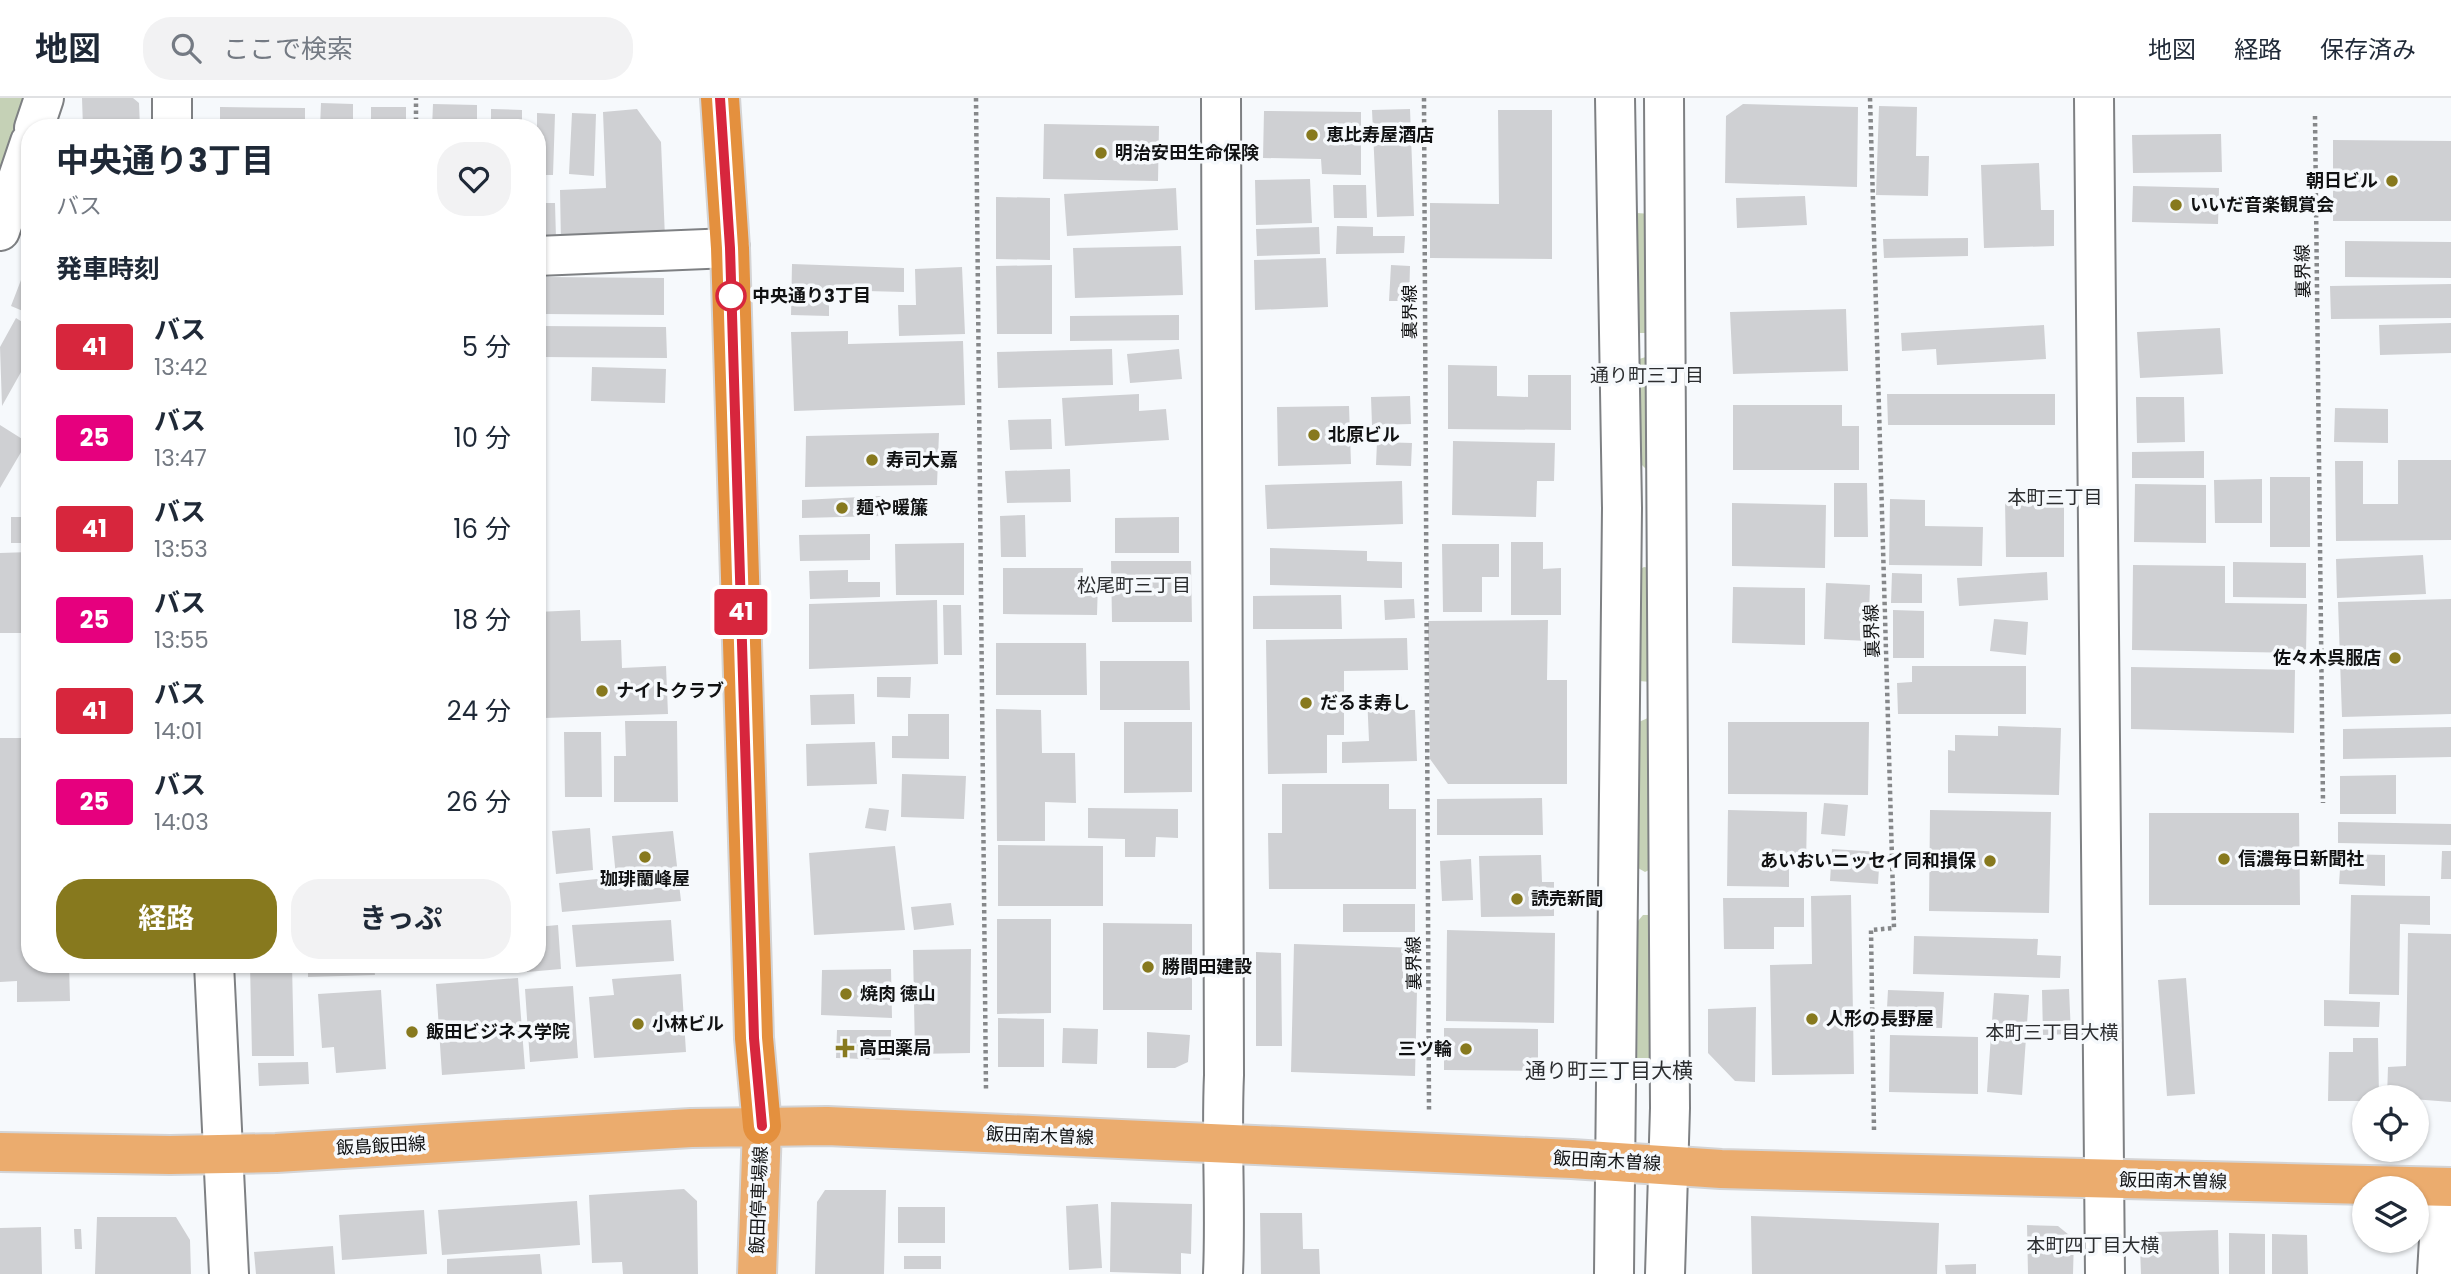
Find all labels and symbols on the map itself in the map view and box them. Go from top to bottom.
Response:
place label: 恵比寿屋酒店 [1326,122,1434,147]
marker: 恵比寿屋酒店 [1304,127,1320,143]
place label: 明治安田生命保険 [1115,140,1259,165]
marker: 明治安田生命保険 [1093,145,1109,161]
place label: 朝日ビル [2306,168,2378,193]
marker: 朝日ビル [2384,173,2400,189]
place label: いいだ音楽観賞会 [2190,192,2334,217]
marker: いいだ音楽観賞会 [2168,197,2184,213]
street label: 裏界線 [2290,244,2315,298]
marker: 中央通り3丁目 [716,281,746,311]
place label: 中央通り3丁目 [752,283,871,308]
street label: 裏界線 [1397,285,1422,339]
district label: 通り町三丁目 [1590,362,1704,389]
place label: 北原ビル [1328,422,1400,447]
marker: 北原ビル [1306,427,1322,443]
place label: 寿司大嘉 [886,447,958,472]
marker: 寿司大嘉 [864,452,880,468]
district label: 本町三丁目 [2007,484,2103,511]
place label: 麺や暖簾 [856,495,928,520]
marker: 麺や暖簾 [834,500,850,516]
district label: 松尾町三丁目 [1077,572,1191,599]
line badge: 41 [710,589,772,635]
street label: 裏界線 [1858,604,1885,658]
place label: 佐々木呉服店 [2273,645,2381,670]
marker: 佐々木呉服店 [2387,650,2403,666]
place label: ナイトクラブ [616,678,724,703]
marker: ナイトクラブ [594,683,610,699]
place label: だるま寿し [1320,690,1410,715]
marker: だるま寿し [1298,695,1314,711]
place label: 信濃毎日新聞社 [2238,846,2364,871]
place label: あいおいニッセイ同和損保 [1760,848,1977,873]
marker: 珈琲蘭峰屋 [637,849,653,865]
marker: 信濃毎日新聞社 [2216,851,2232,867]
marker: あいおいニッセイ同和損保 [1982,853,1998,869]
place label: 珈琲蘭峰屋 [600,866,690,891]
place label: 読売新聞 [1531,886,1603,911]
marker: 読売新聞 [1509,891,1525,907]
street label: 裏界線 [1401,936,1426,990]
place label: 勝間田建設 [1162,954,1252,979]
marker: 勝間田建設 [1140,959,1156,975]
place label: 焼肉 徳山 [860,981,936,1006]
marker: 焼肉 徳山 [838,986,854,1002]
place label: 人形の長野屋 [1826,1006,1934,1031]
place label: 小林ビル [652,1011,724,1036]
marker: 人形の長野屋 [1804,1011,1820,1027]
marker: 小林ビル [630,1016,646,1032]
place label: 飯田ビジネス学院 [426,1019,570,1044]
district label: 本町三丁目大横 [1985,1019,2119,1046]
marker: 飯田ビジネス学院 [404,1024,420,1040]
place label: 高田薬局 [859,1035,931,1060]
place label: 三ツ輪 [1398,1036,1452,1061]
marker: 高田薬局 [837,1040,853,1056]
marker: 三ツ輪 [1458,1041,1474,1057]
district label: 通り町三丁目大横 [1525,1056,1693,1085]
street label: 飯田南木曽線 [986,1121,1094,1150]
street label: 飯島飯田線 [335,1131,427,1160]
street label: 飯田南木曽線 [1552,1145,1662,1176]
street label: 飯田停車場線 [744,1146,773,1254]
street label: 飯田南木曽線 [2119,1167,2227,1194]
district label: 本町四丁目大横 [2026,1232,2160,1259]

